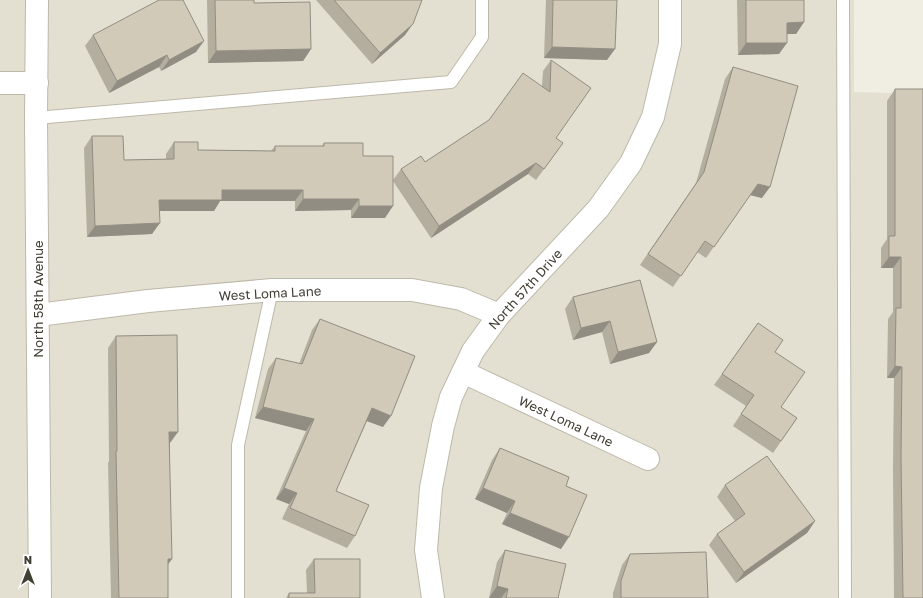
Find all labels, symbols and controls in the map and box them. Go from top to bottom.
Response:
street label: North 58th Avenue [30,240,46,358]
street label: North 57th Drive [485,246,565,332]
street label: West Loma Lane [218,282,322,304]
street label: West Loma Lane [516,392,616,450]
north arrow [8,550,48,590]
text: N [24,553,32,566]

